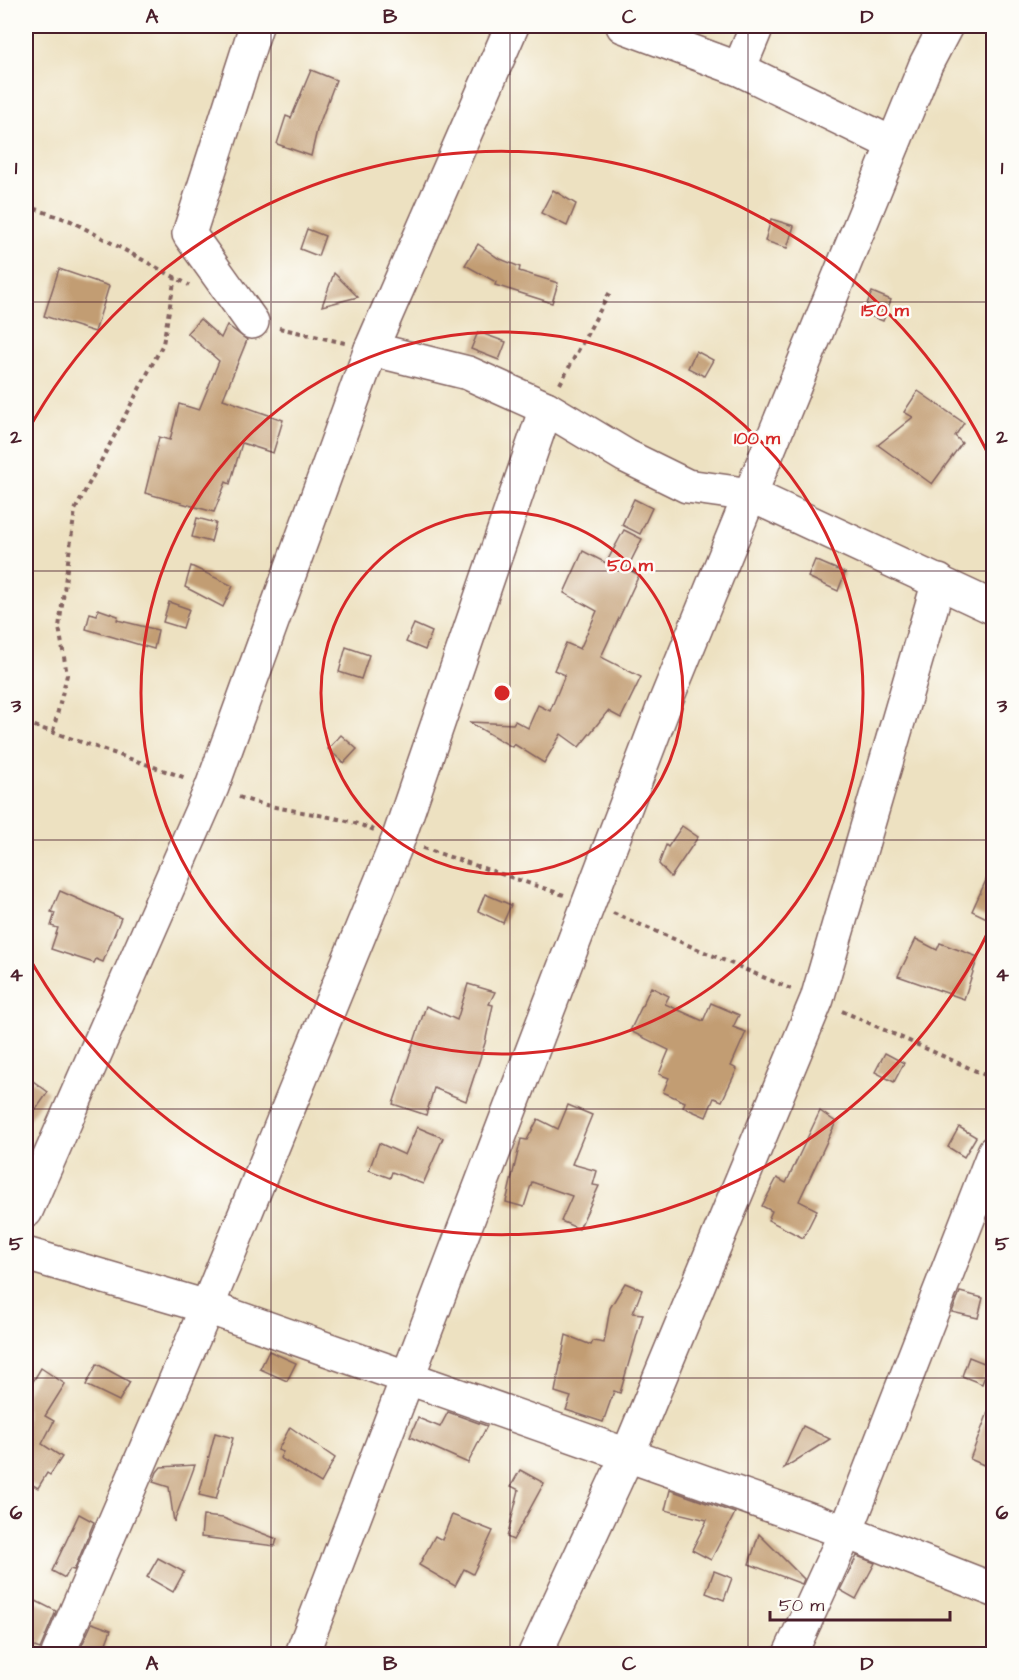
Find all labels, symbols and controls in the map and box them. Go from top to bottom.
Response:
text: A [146,3,159,31]
text: B [383,3,398,31]
text: C [622,3,637,31]
text: D [861,3,874,31]
text: 1 [15,154,18,182]
text: 1 [1001,154,1004,182]
text: 150 m [861,298,910,323]
text: 2 [9,423,22,451]
text: 2 [995,423,1008,451]
text: 100 m [734,426,781,451]
text: 50 m [607,553,654,578]
centre of rings [492,683,512,703]
text: 3 [10,692,22,720]
text: 3 [996,692,1008,720]
text: 4 [9,961,23,989]
text: 4 [995,961,1009,989]
text: 5 [9,1230,24,1258]
text: 5 [995,1230,1010,1258]
text: 6 [10,1499,23,1527]
text: 6 [996,1499,1009,1527]
scale bar [770,1584,950,1622]
text: 50 m [779,1593,824,1618]
text: A [146,1650,159,1678]
text: B [383,1650,398,1678]
text: C [622,1650,637,1678]
text: D [861,1650,874,1678]

